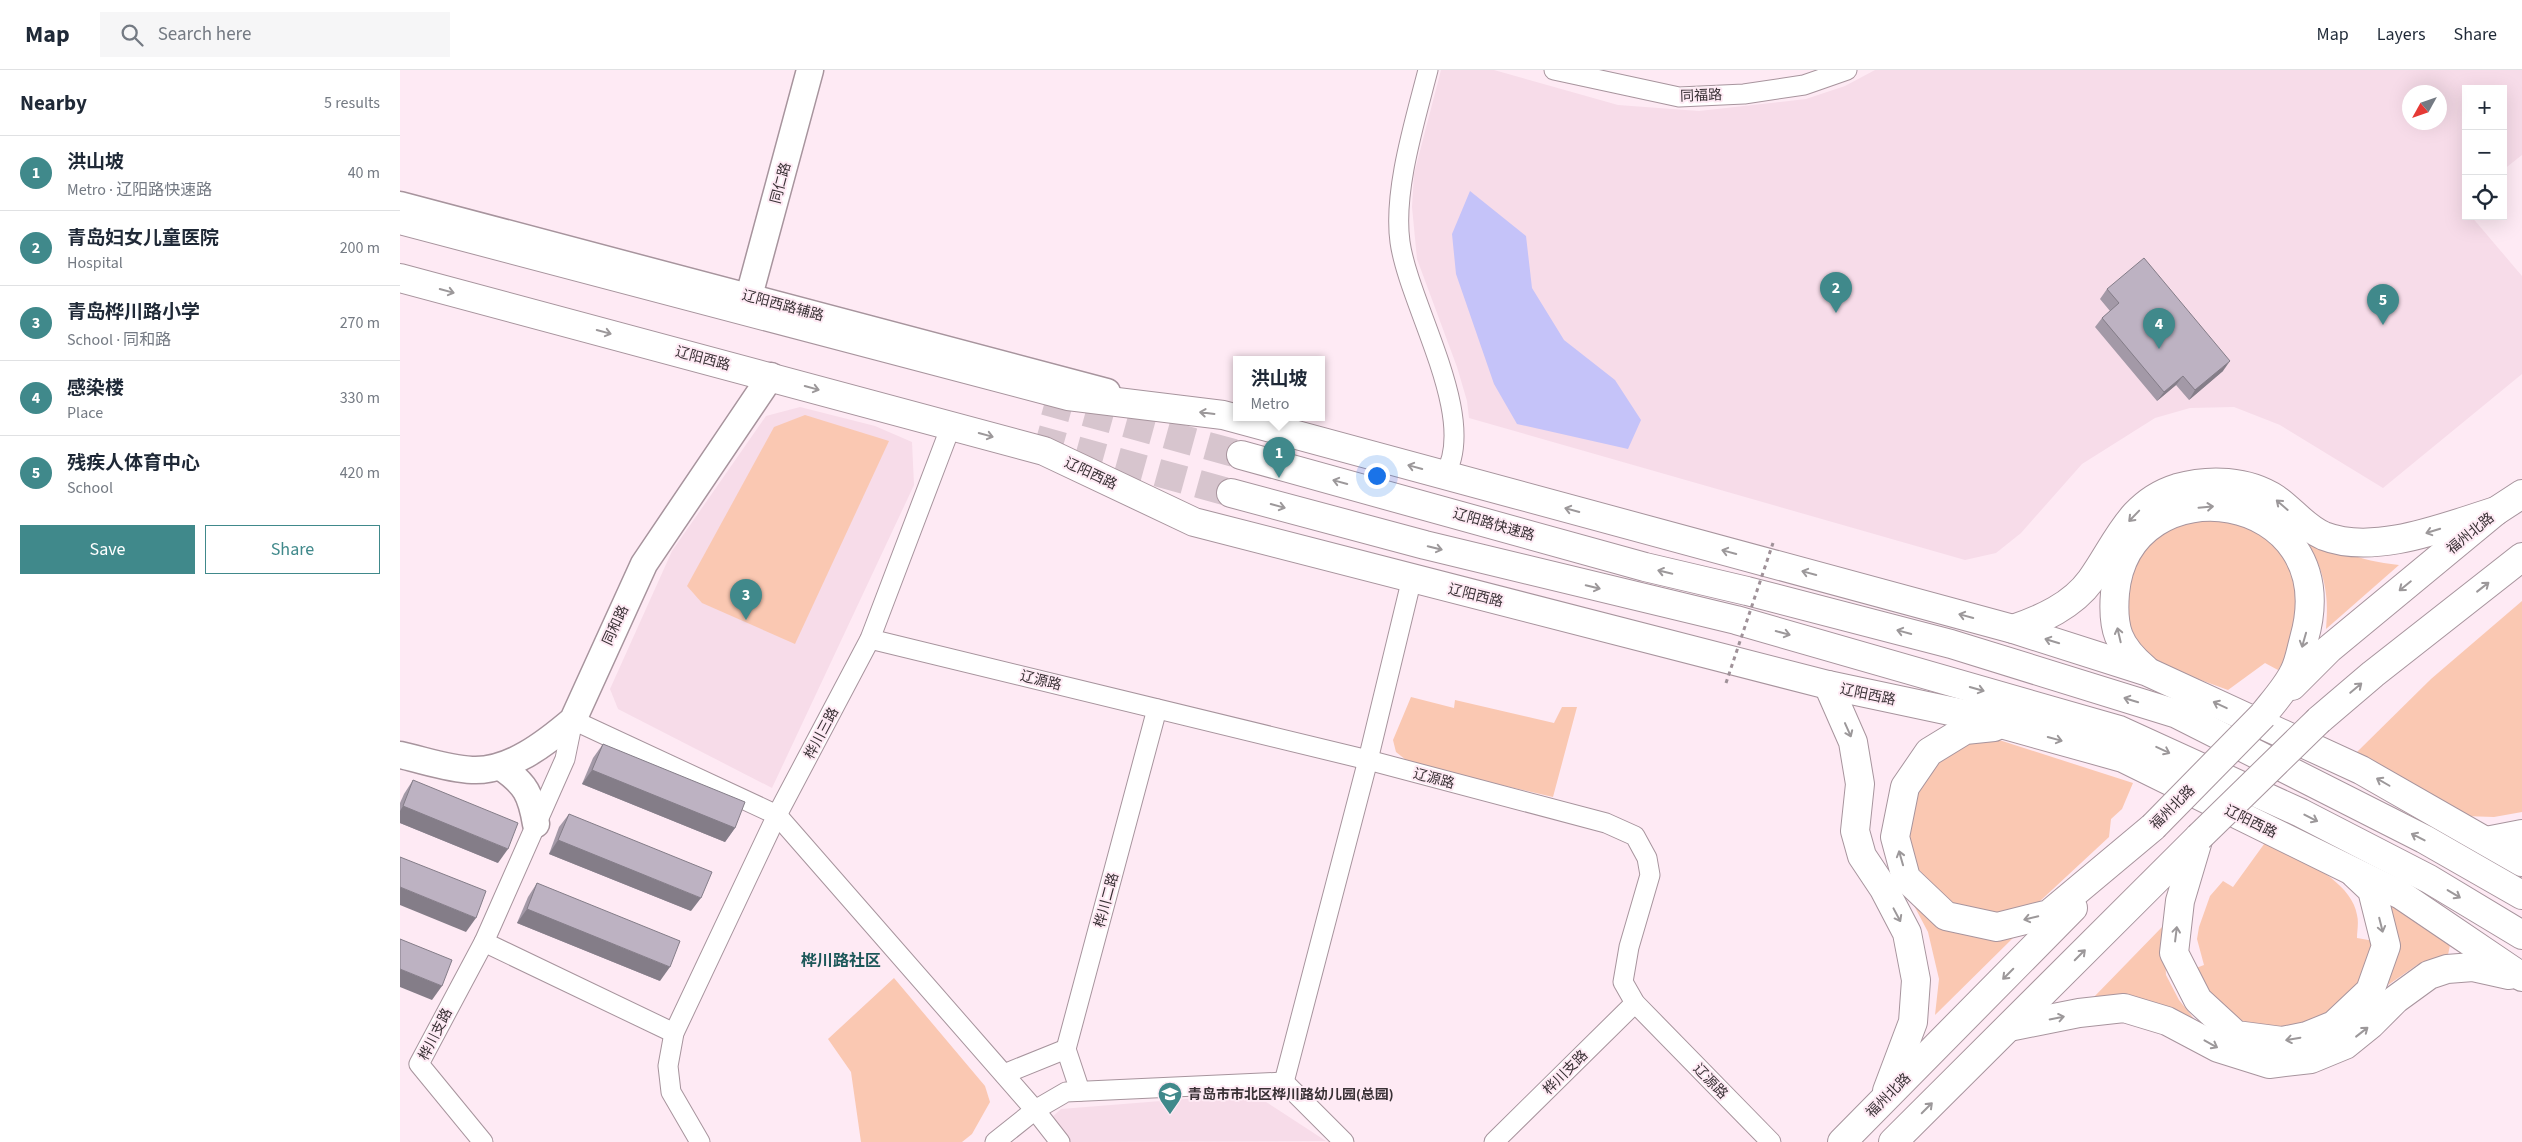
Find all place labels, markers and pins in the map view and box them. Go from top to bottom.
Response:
pin: 2 [1820,272,1852,313]
pin: 5 [2367,284,2399,325]
pin: 4 [2143,308,2175,349]
pin: 1 [1263,437,1295,478]
pin: 3 [730,579,762,620]
school or university icon: 青岛市市北区桦川路幼儿园(总园) [1157,1081,1183,1115]
place label: 青岛市市北区桦川路幼儿园(总园) [1188,1085,1394,1105]

